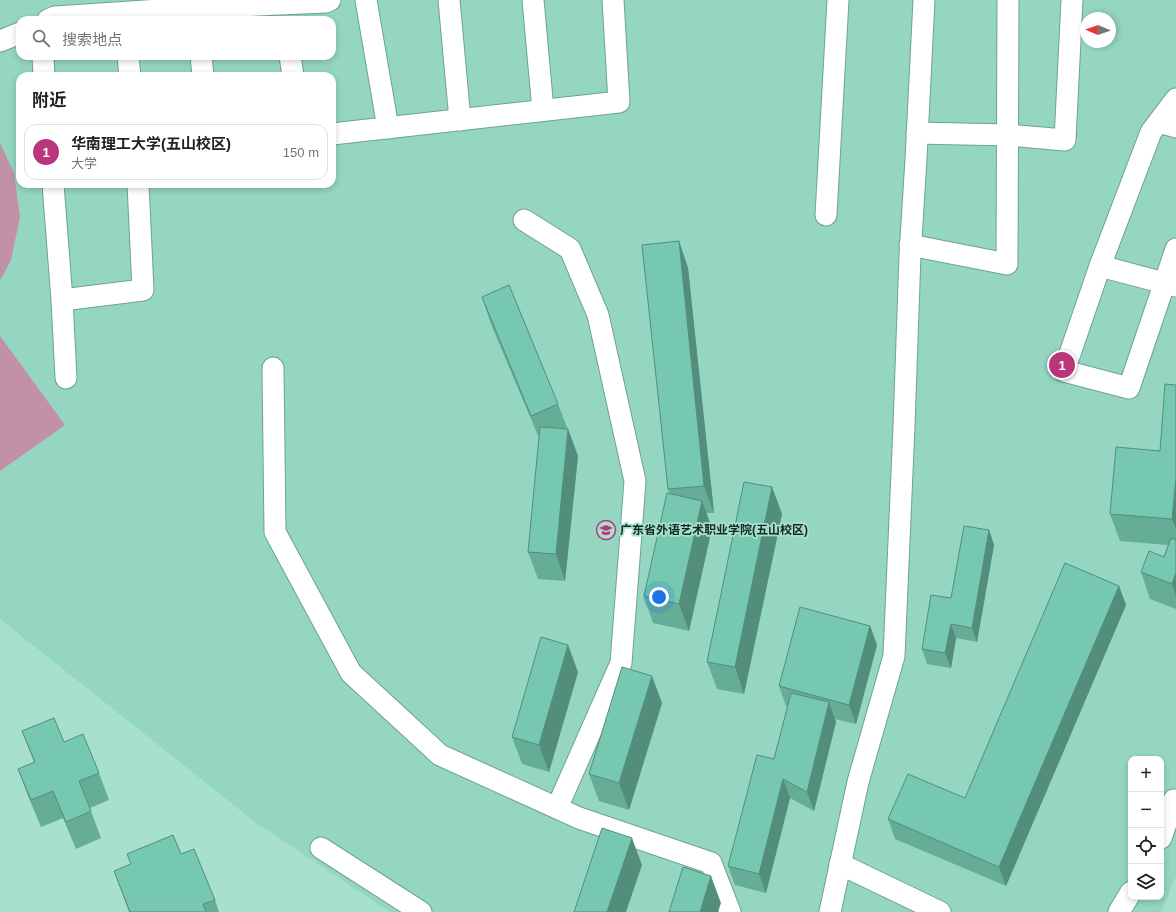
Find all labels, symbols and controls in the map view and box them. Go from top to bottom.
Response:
north arrow [1080,12,1116,48]
search box [16,16,336,60]
icon: search [30,27,52,49]
text: 搜索地点 [62,31,122,48]
text: 附近 [32,91,66,110]
text: 华南理工大学(五山校区) [71,135,231,152]
text: 1 [42,145,50,160]
text: 150 m [283,145,319,160]
text: 大学 [71,156,97,171]
pin: 1 [1049,350,1075,380]
school or university icon: 广东省外语艺术职业学院(五山校区) [595,519,617,541]
place label: 广东省外语艺术职业学院(五山校区) [620,523,808,537]
your location [649,587,669,607]
map controls [1128,756,1164,900]
button: + [1128,756,1164,792]
button: − [1128,792,1164,828]
button: locate [1128,828,1164,864]
button: layers [1128,864,1164,900]

